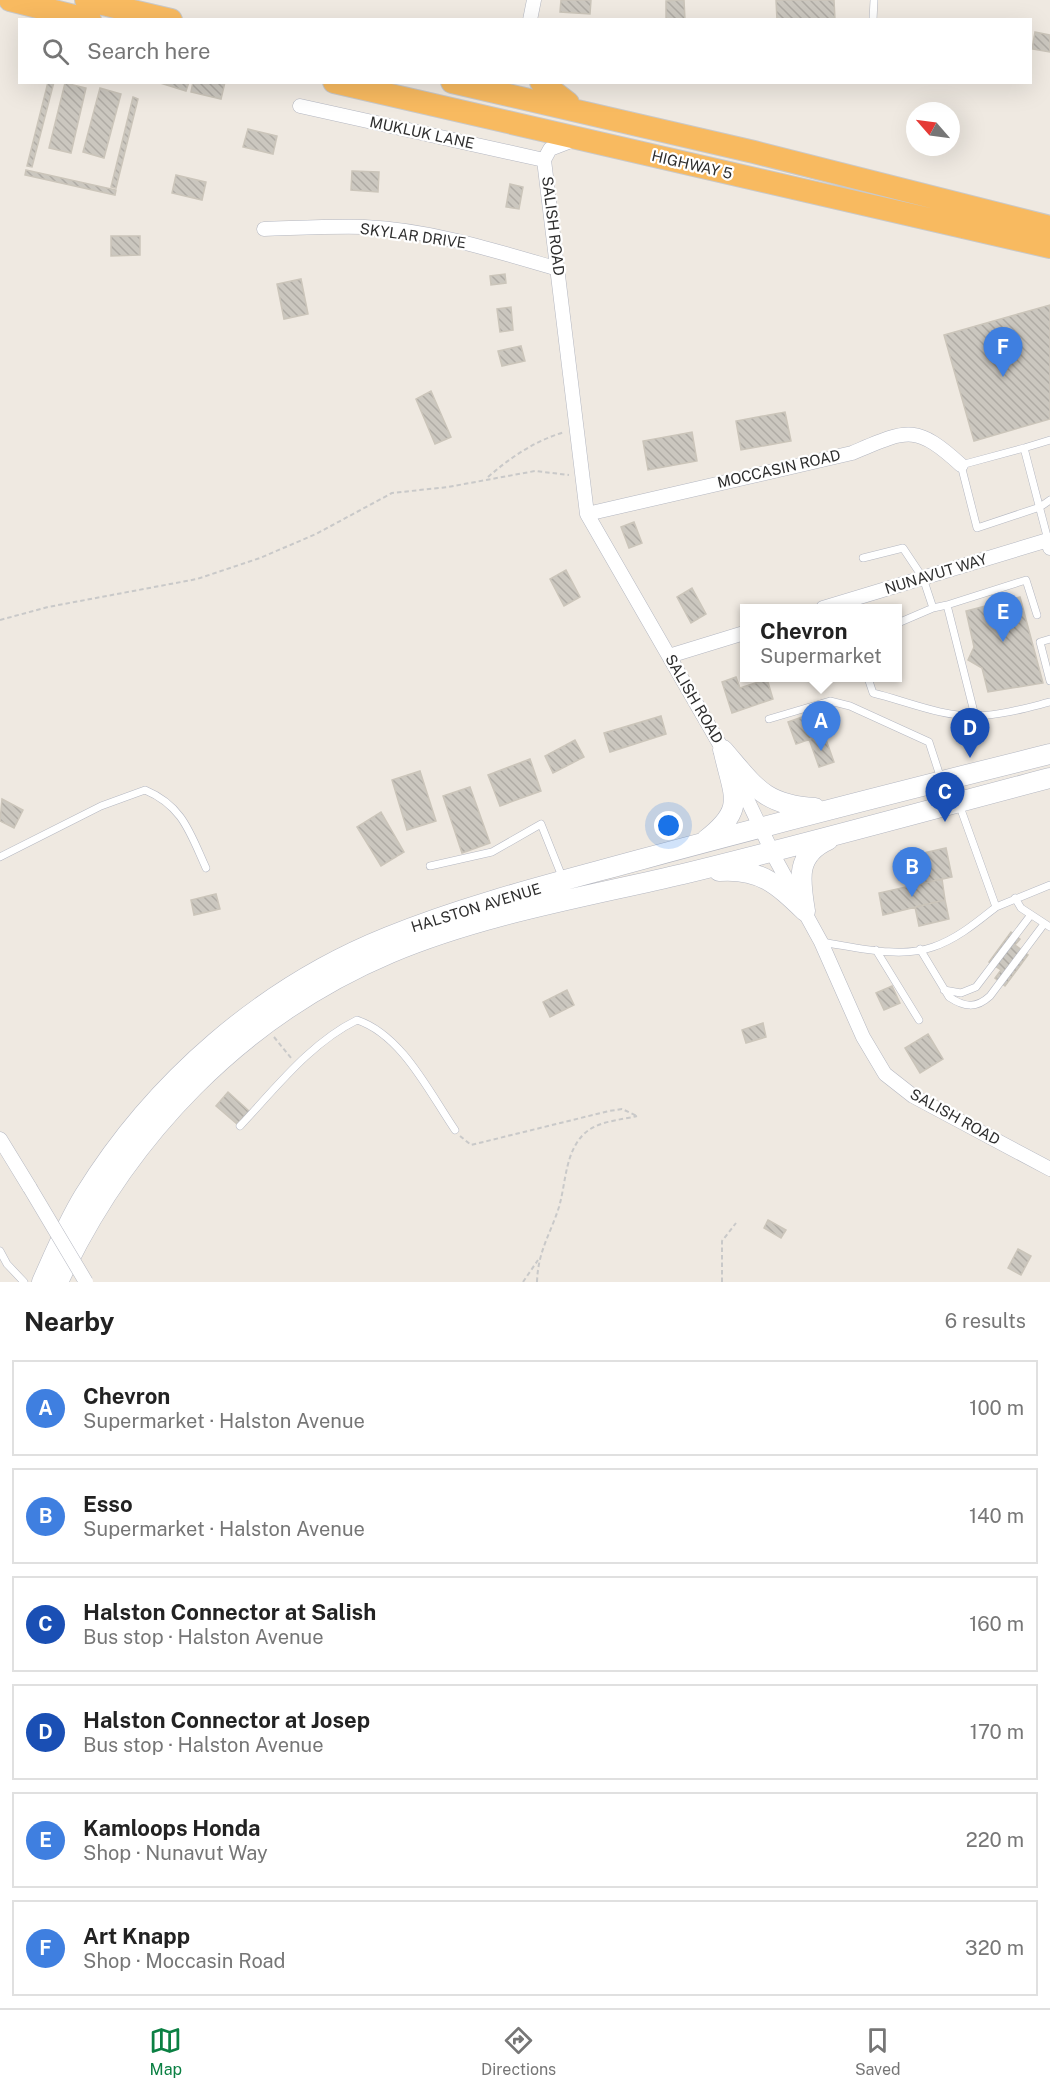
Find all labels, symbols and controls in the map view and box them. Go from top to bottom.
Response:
search box [18,18,1032,84]
icon: search [39,35,72,68]
text: Search here [87,38,211,64]
north arrow [906,102,960,156]
street label: MUKLUK LANE [368,113,476,152]
street label: HIGHWAY 5 [650,147,734,182]
street label: SALISH ROAD [539,175,568,277]
street label: SKYLAR DRIVE [359,220,467,251]
pin: F [984,328,1022,377]
street label: MOCCASIN ROAD [716,446,842,491]
street label: NUNAVUT WAY [883,550,989,597]
pin: E [984,592,1022,642]
popup [740,604,902,682]
text: Chevron [760,618,847,644]
text: Supermarket [760,644,882,668]
street label: SALISH ROAD [662,651,727,746]
pin: A [802,702,840,751]
pin: D [950,708,990,758]
pin: C [926,772,964,822]
your location [654,811,683,840]
pin: B [892,848,932,897]
street label: HALSTON AVENUE [409,880,543,935]
street label: SALISH ROAD [907,1085,1003,1148]
text: Nearby [24,1306,114,1337]
text: 6 results [945,1309,1026,1333]
text: Chevron [83,1383,170,1409]
text: A [38,1396,53,1420]
text: 100 m [969,1396,1024,1420]
text: Supermarket · Halston Avenue [83,1409,365,1433]
text: Esso [83,1491,133,1517]
text: B [39,1504,52,1528]
text: 140 m [969,1504,1024,1528]
text: Supermarket · Halston Avenue [83,1517,365,1541]
text: Halston Connector at Salish [83,1599,376,1625]
text: C [38,1612,53,1636]
text: 160 m [969,1612,1024,1636]
text: Bus stop · Halston Avenue [83,1625,323,1649]
text: Halston Connector at Josep [83,1707,370,1733]
text: D [38,1720,53,1744]
text: 170 m [970,1720,1024,1744]
text: Bus stop · Halston Avenue [83,1733,323,1757]
text: Kamloops Honda [83,1815,261,1841]
text: E [39,1828,52,1852]
text: 220 m [966,1828,1024,1852]
text: Shop · Nunavut Way [83,1841,268,1865]
text: Art Knapp [83,1923,190,1949]
text: F [39,1936,52,1960]
text: 320 m [965,1936,1024,1960]
text: Shop · Moccasin Road [83,1949,286,1973]
tab: Map [149,2024,182,2079]
tab: Directions [481,2024,556,2079]
tab: Saved [855,2024,901,2079]

